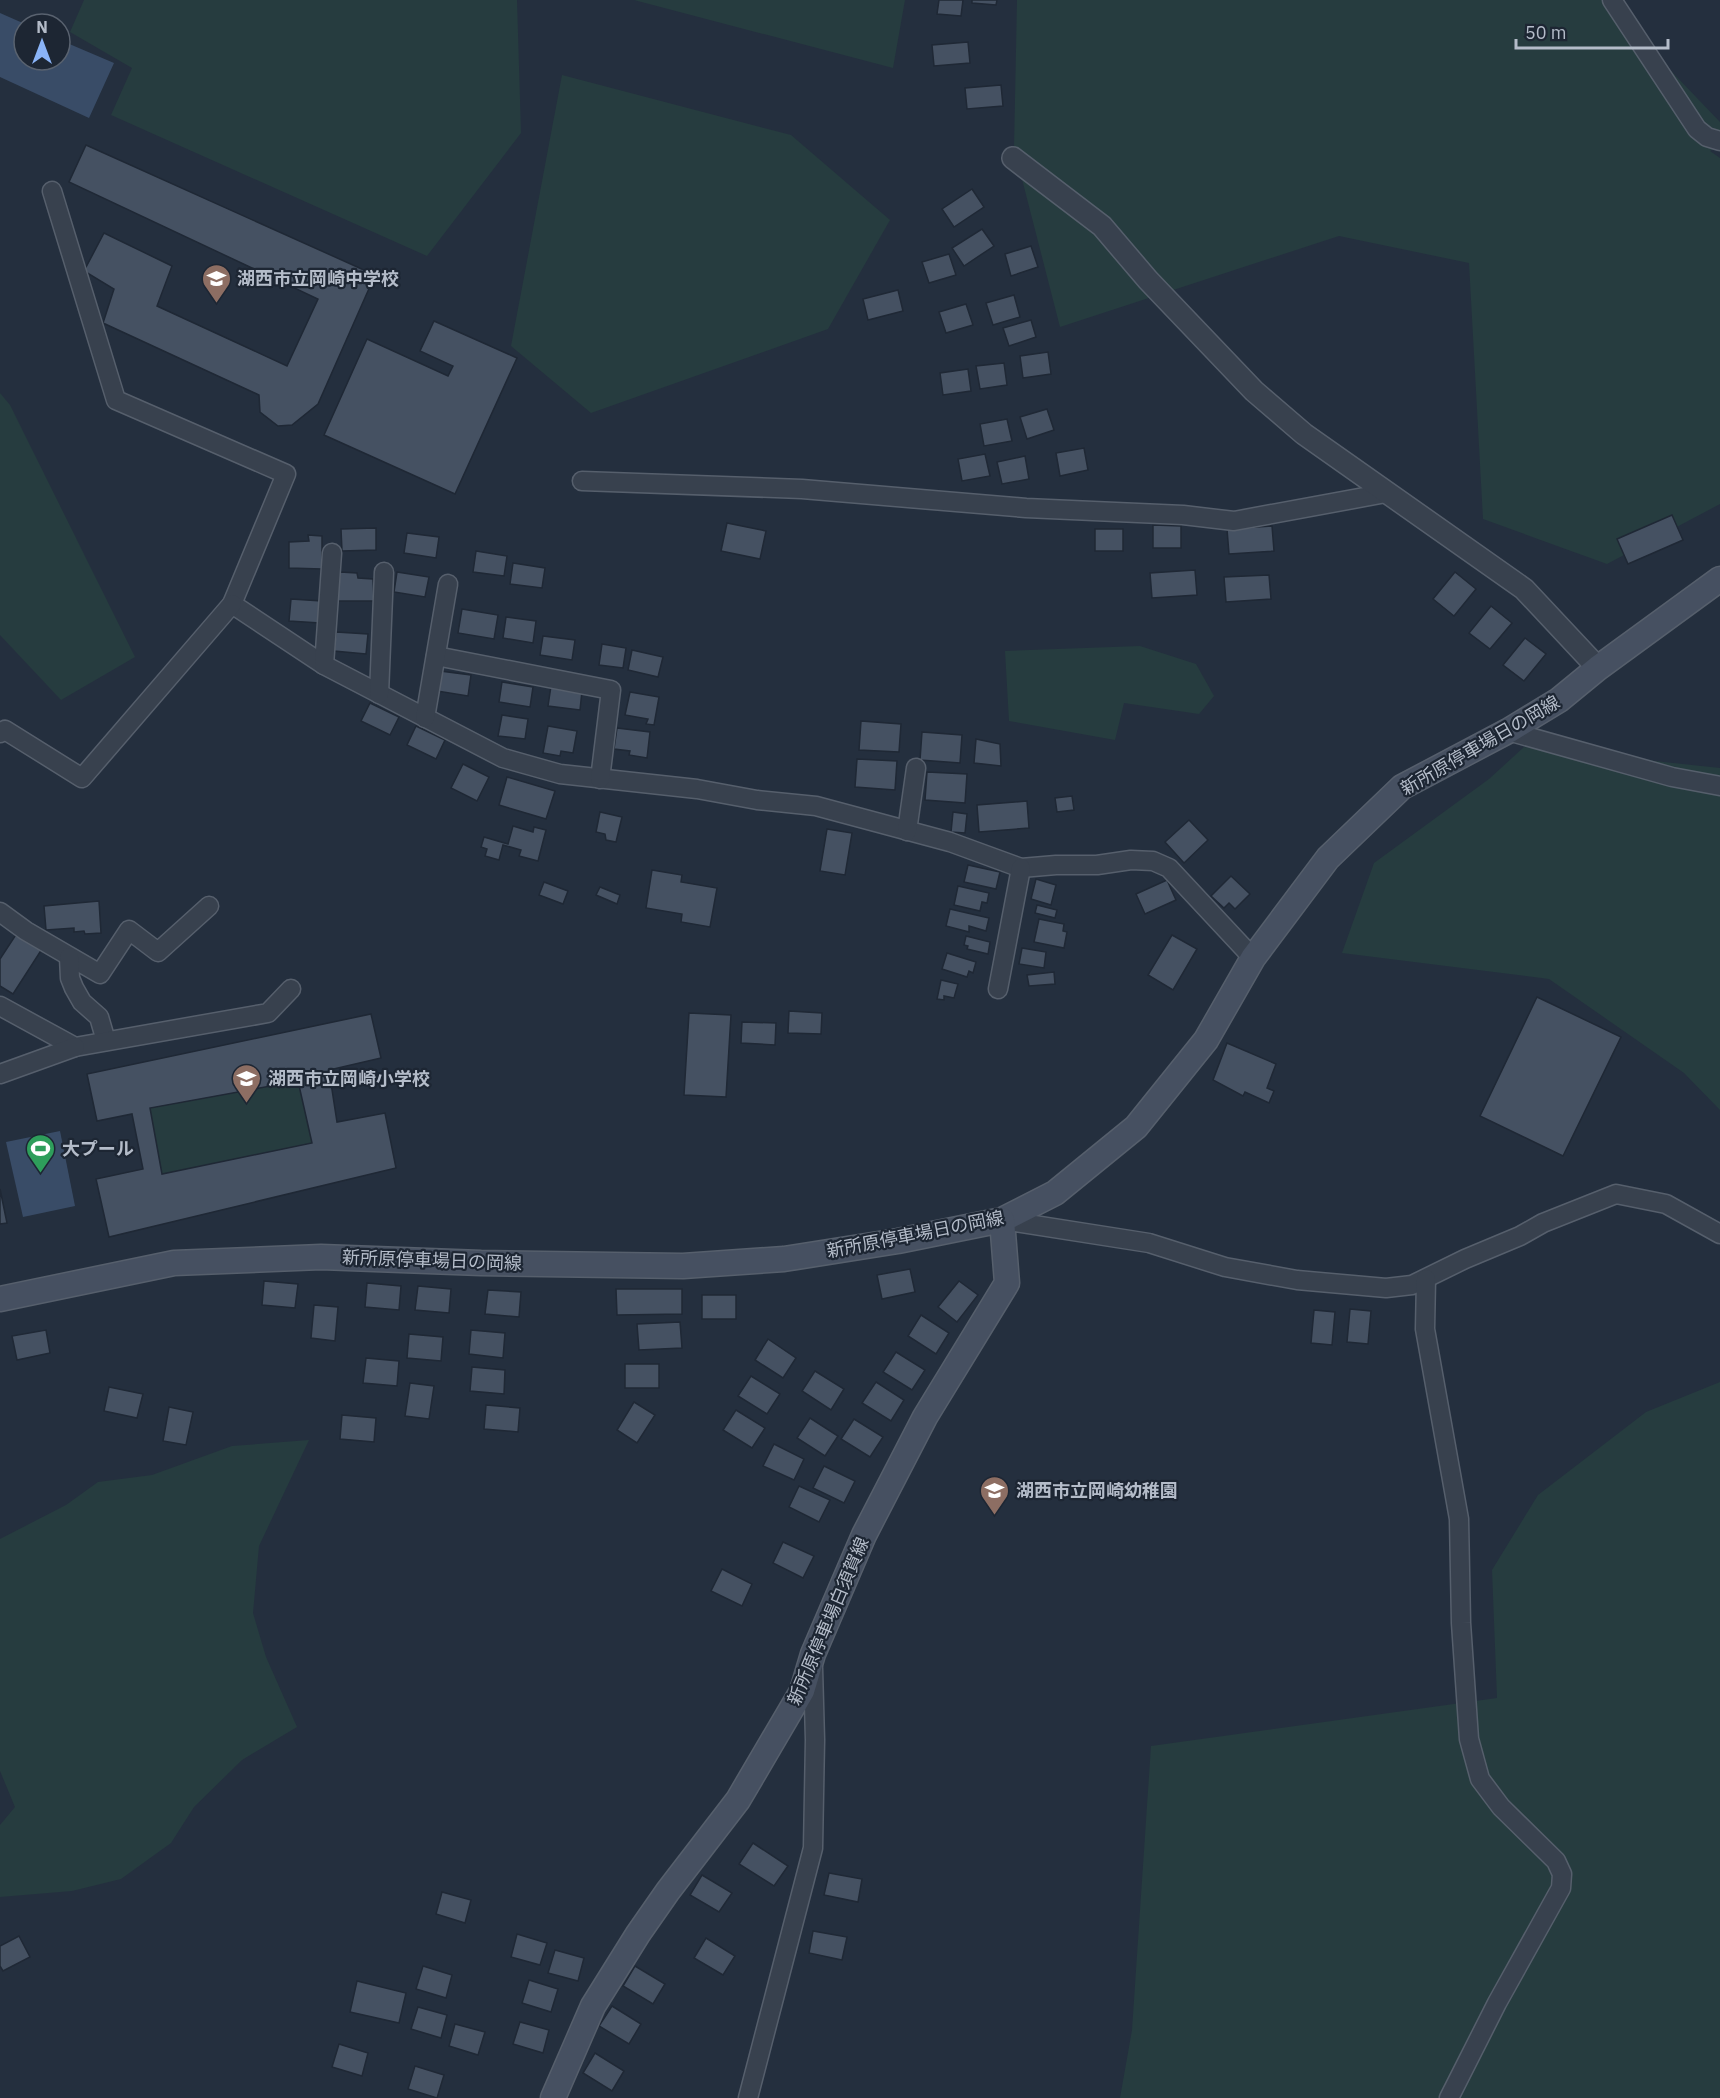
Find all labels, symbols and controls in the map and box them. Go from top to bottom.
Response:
north arrow [12,12,72,72]
scale bar [1516,12,1668,50]
text: N [36,17,48,37]
text: 50 m [1525,21,1567,44]
school or university icon: 湖西市立岡崎中学校 [200,262,232,304]
place label: 湖西市立岡崎中学校 [237,267,399,290]
street label: 新所原停車場日の岡線 [1396,690,1564,800]
school or university icon: 湖西市立岡崎小学校 [231,1062,263,1104]
place label: 湖西市立岡崎小学校 [268,1067,430,1090]
sports icon: 大プール [25,1132,57,1174]
place label: 大プール [62,1137,134,1160]
street label: 新所原停車場日の岡線 [824,1206,1006,1262]
street label: 新所原停車場日の岡線 [342,1245,522,1275]
school or university icon: 湖西市立岡崎幼稚園 [979,1474,1011,1516]
place label: 湖西市立岡崎幼稚園 [1016,1479,1178,1502]
street label: 新所原停車場白須賀線 [782,1534,874,1708]

